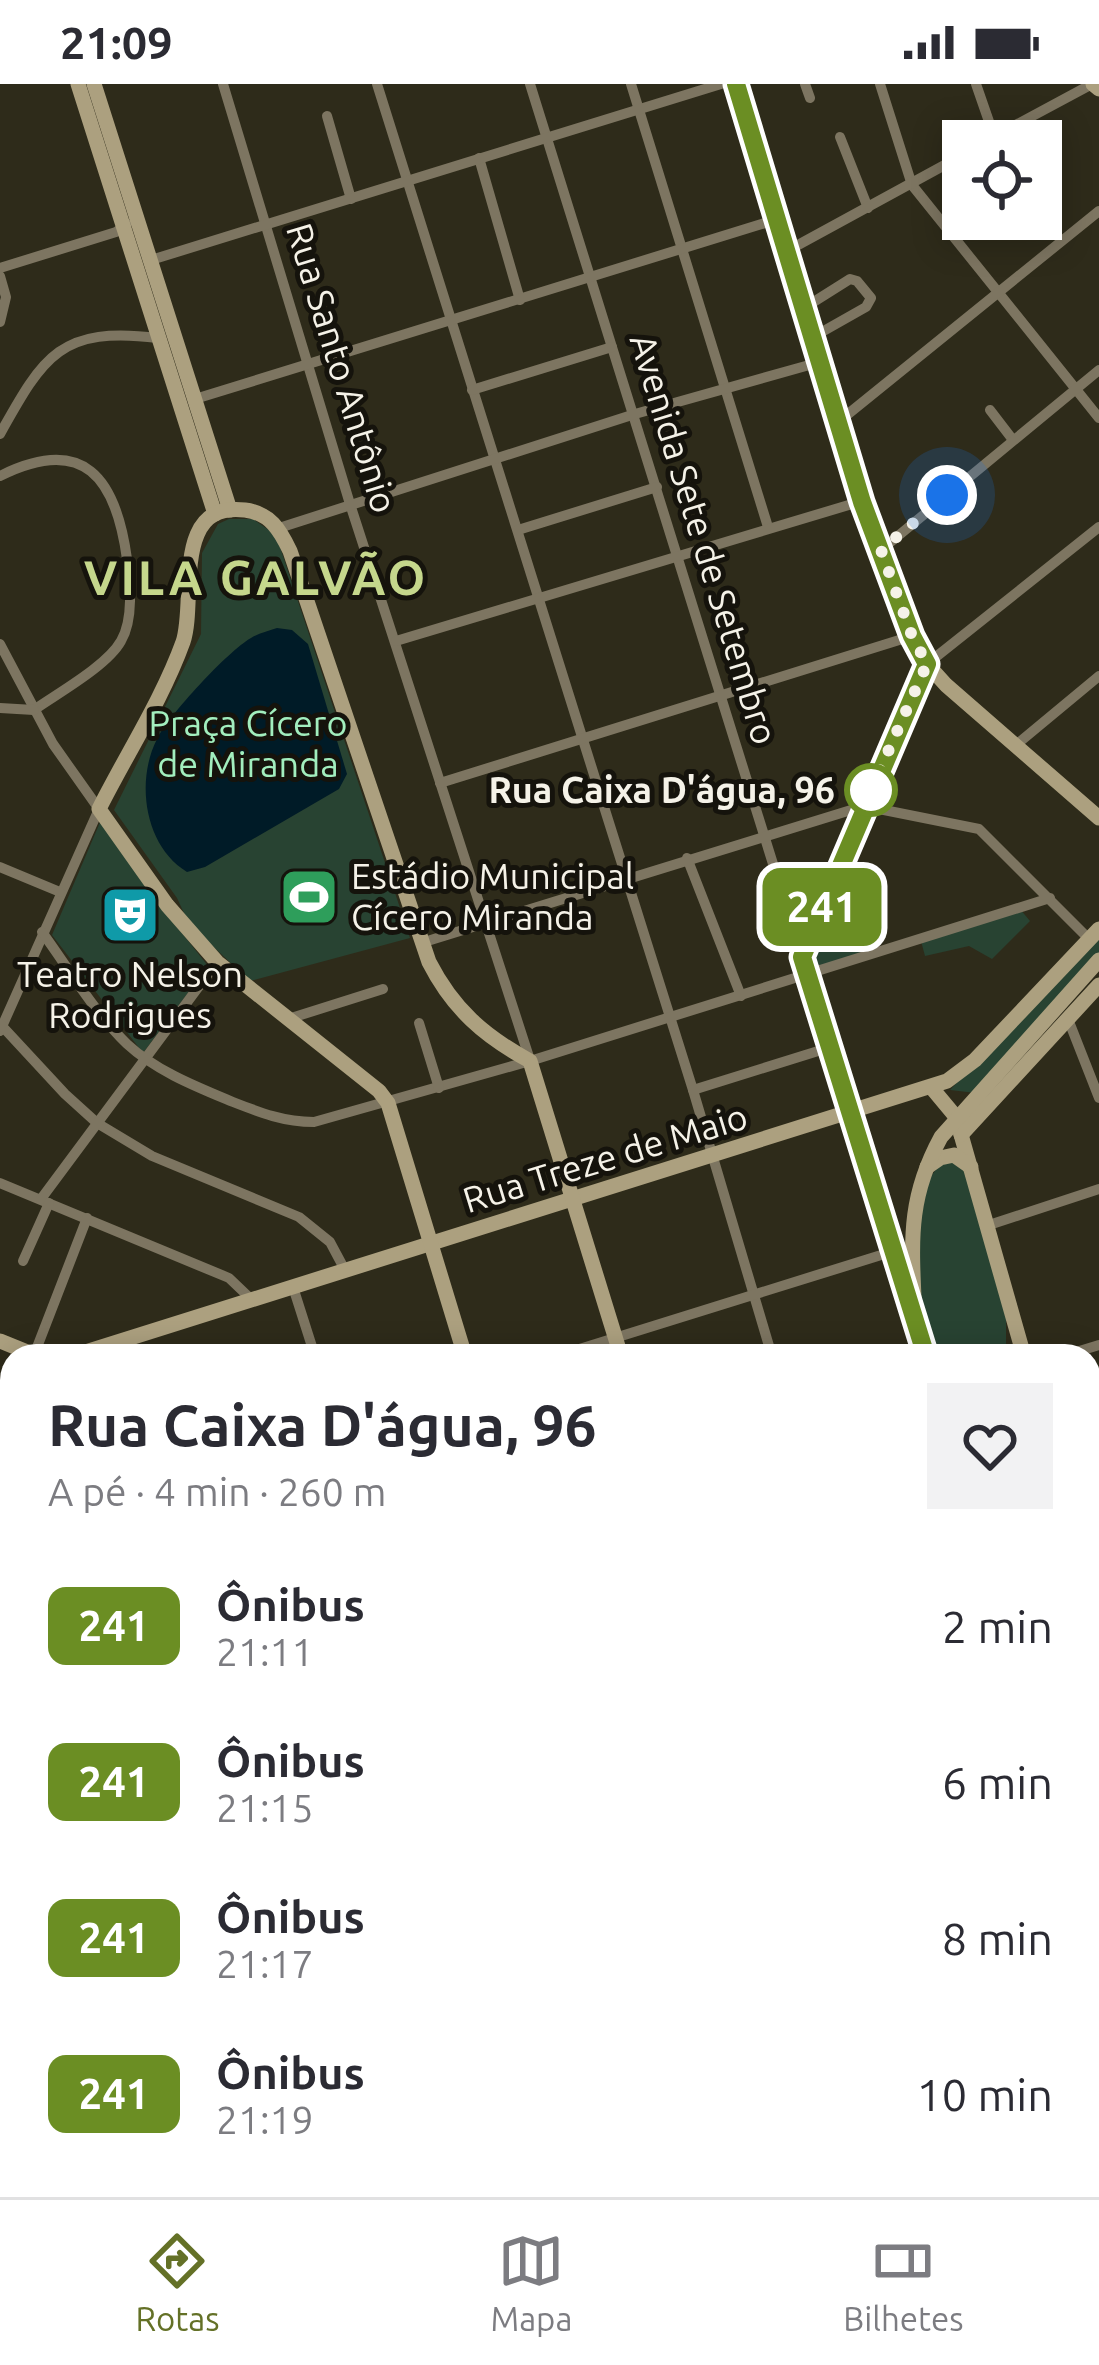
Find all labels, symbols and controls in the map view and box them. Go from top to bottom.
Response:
text: 21:09 [60,17,173,68]
map controls [942,120,1062,240]
button: locate [942,120,1062,240]
street label: Rua Santo Antônio [279,218,406,518]
street label: Avenida Sete de Setembro [622,329,787,749]
your location [917,465,977,525]
district label: VILA GALVÃO [84,550,428,604]
park label: Praça Cícero de Miranda [148,702,348,784]
marker: Rua Caixa D'água, 96 [846,765,896,815]
place label: Rua Caixa D'água, 96 [488,769,835,810]
place label: Estádio Municipal Cícero Miranda [351,855,634,937]
sports icon: Estádio Municipal Cícero Miranda [278,866,340,928]
line badge: 241 [753,868,891,946]
text: 241 [786,883,858,930]
theatre icon: Teatro Nelson Rodrigues [99,884,161,946]
place label: Teatro Nelson Rodrigues [17,953,243,1035]
street label: Rua Treze de Maio [458,1095,752,1220]
button: heart [927,1383,1053,1509]
text: Rua Caixa D'água, 96 [48,1393,597,1457]
text: A pé · 4 min · 260 m [48,1470,386,1513]
text: Ônibus [216,1579,365,1630]
text: 2 min [942,1601,1053,1652]
text: 241 [78,1602,150,1649]
text: 21:11 [216,1630,314,1673]
text: Ônibus [216,1735,365,1786]
text: 6 min [942,1757,1053,1808]
text: 241 [78,1758,150,1805]
text: 21:15 [216,1786,314,1829]
text: Ônibus [216,1891,365,1942]
text: 8 min [942,1913,1053,1964]
text: 241 [78,1914,150,1961]
text: 21:17 [216,1942,314,1985]
text: Ônibus [216,2047,365,2098]
text: 10 min [916,2069,1053,2120]
text: 241 [78,2070,150,2117]
text: 21:19 [216,2098,314,2141]
tab: Rotas [135,2228,219,2337]
tab: Mapa [490,2228,572,2337]
tab: Bilhetes [843,2228,963,2337]

